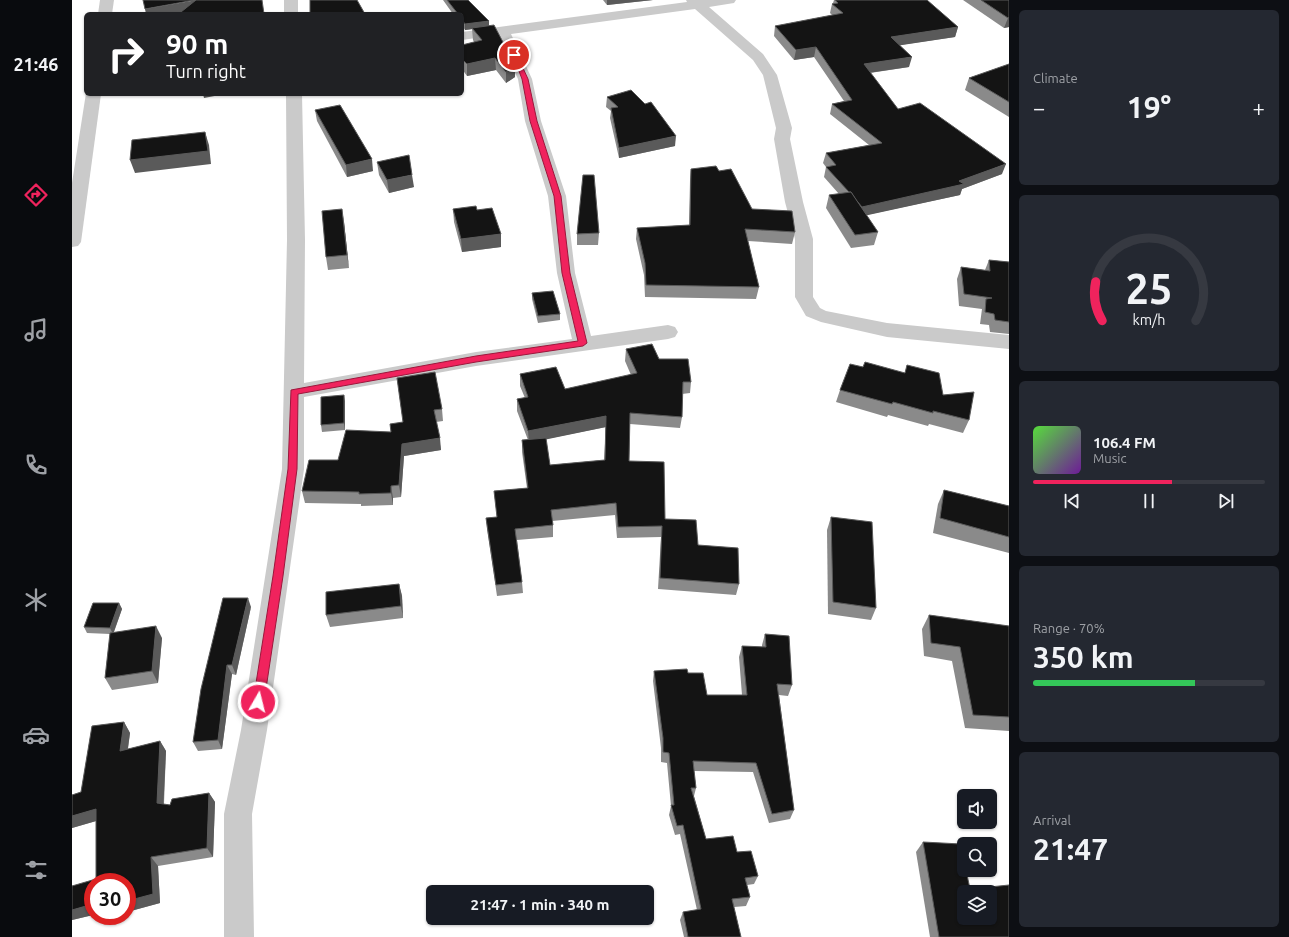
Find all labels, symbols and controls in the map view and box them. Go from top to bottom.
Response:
icon: right [100,28,152,80]
text: 90 m [166,28,228,59]
pin [497,38,531,72]
icon: arrive [503,44,525,66]
text: 21:46 [13,54,59,74]
text: Turn right [166,61,246,81]
text: Climate [1033,71,1078,85]
text: 19° [1127,90,1171,124]
text: − [1033,95,1045,120]
text: + [1253,95,1265,120]
icon: directions [22,181,50,209]
text: 25 [1126,265,1172,312]
text: km/h [1133,312,1165,328]
icon: music [22,316,50,344]
text: 106.4 FM [1093,434,1156,451]
icon: phone [22,451,50,479]
text: Music [1093,451,1127,465]
icon: previous [1061,490,1083,512]
icon: pause [1138,490,1160,512]
icon: next [1215,490,1237,512]
icon: climate [22,586,50,614]
text: Range · 70% [1033,621,1105,635]
text: 350 km [1033,640,1134,674]
position arrow [237,681,279,723]
icon: car [22,721,50,749]
map controls [957,789,997,925]
button: sound [957,789,997,829]
text: Arrival [1033,813,1071,827]
text: 21:47 [1033,832,1108,866]
button: search [957,837,997,877]
icon: filters [22,856,50,884]
speed limit sign: 30 [84,873,136,925]
button: layers [957,885,997,925]
text: 21:47 · 1 min · 340 m [471,896,609,913]

